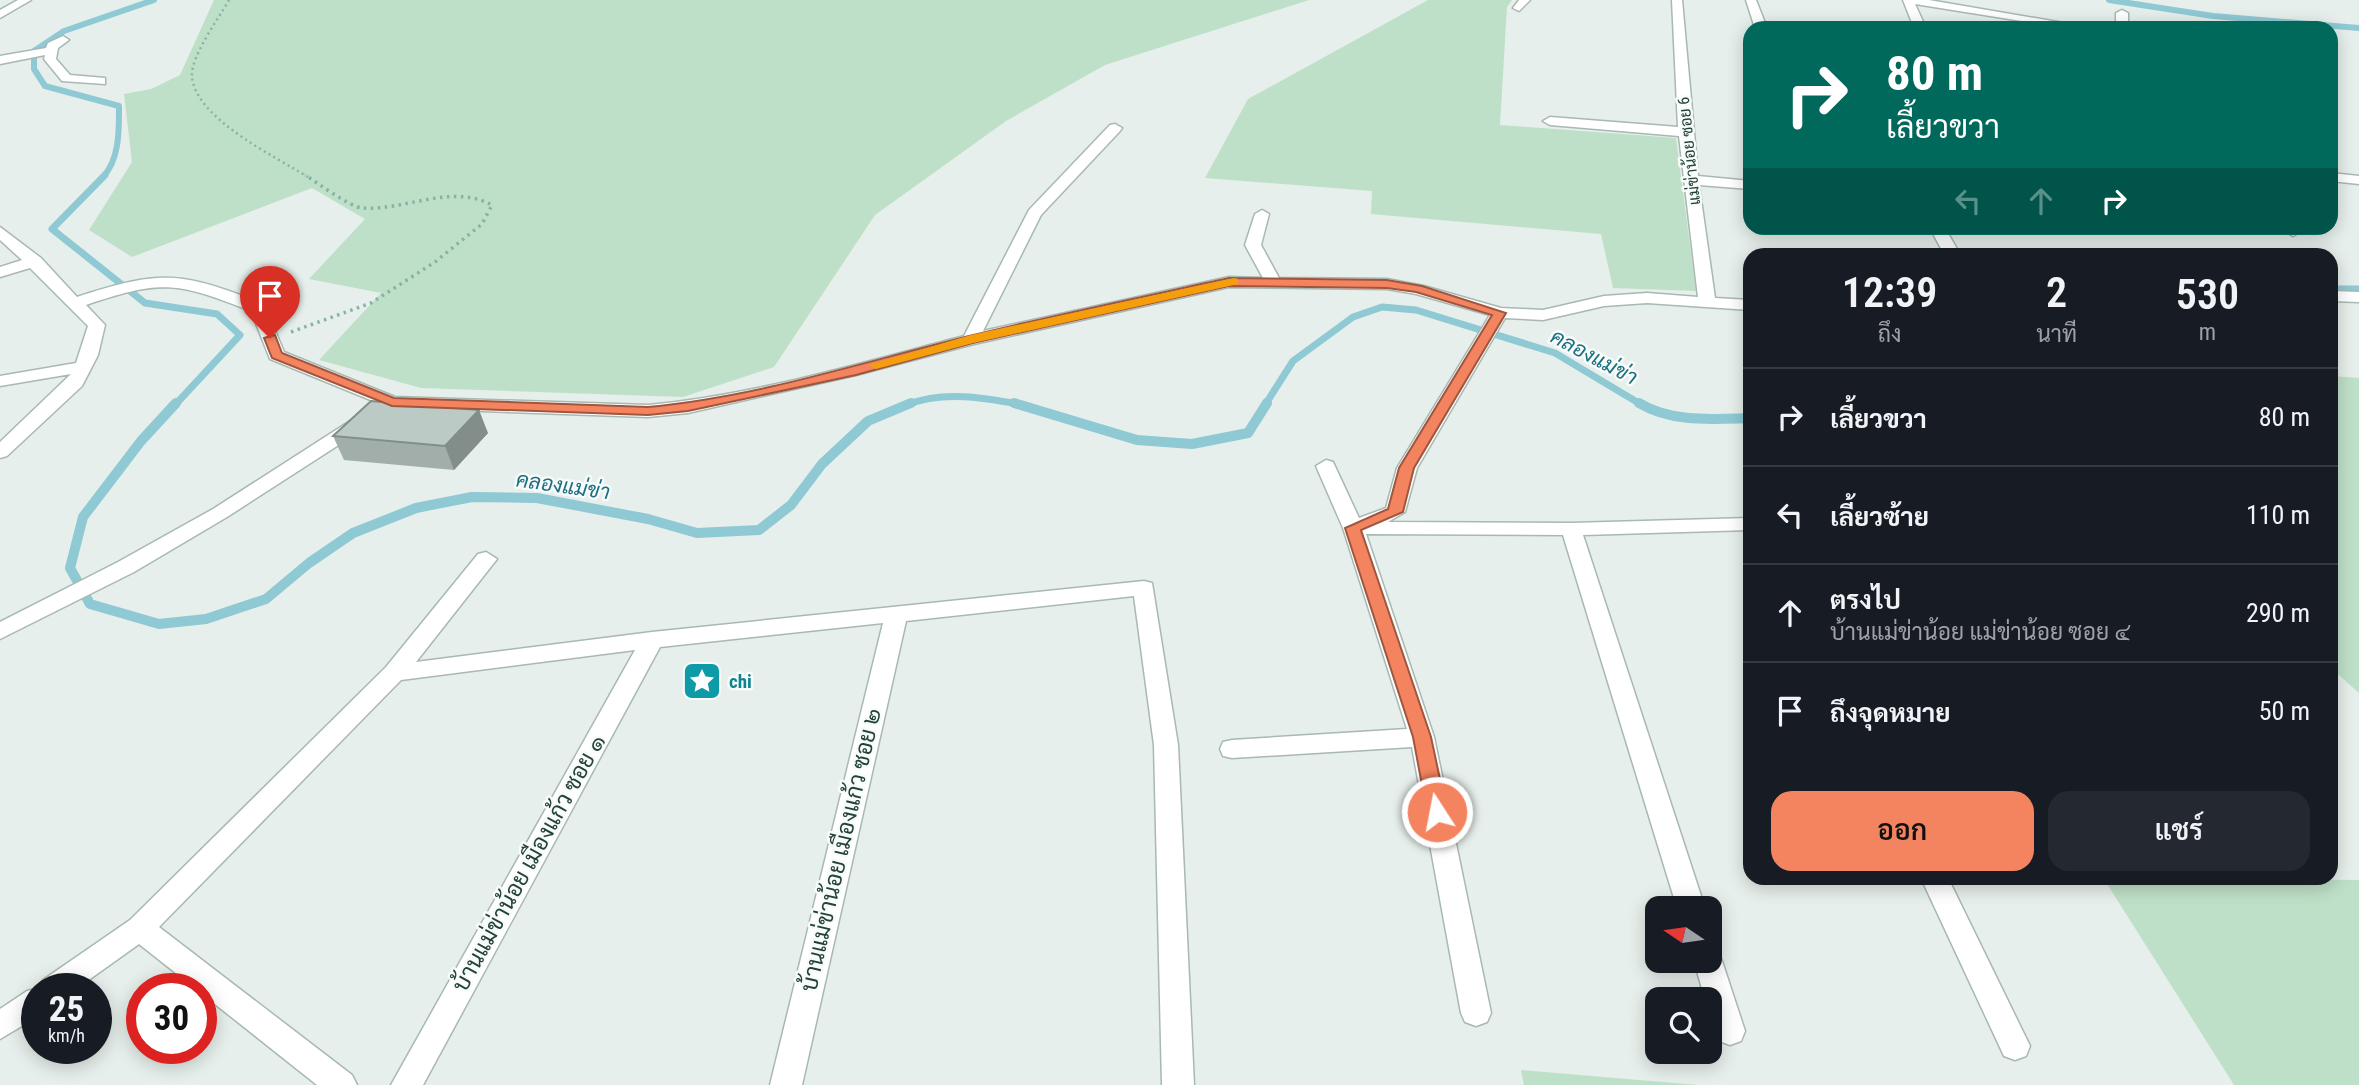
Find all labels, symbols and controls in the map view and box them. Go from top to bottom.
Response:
text: 80 m [1886,45,1983,102]
icon: right [1771,49,1862,140]
street label: แม่ข่าน้อย ซอย 6 [1673,96,1704,206]
text: เลี้ยวขวา [1886,108,2000,146]
icon: left [1949,182,1987,220]
icon: ahead [2022,182,2060,220]
icon: right [2095,182,2133,220]
pin [240,266,300,338]
text: 12:39 [1842,268,1937,317]
text: 2 [2046,268,2067,317]
text: 530 [2176,270,2239,319]
icon: arrive [251,277,289,315]
text: m [2199,319,2216,346]
text: ถึง [1878,321,1901,348]
text: นาที [2036,321,2077,348]
water label: คลองแม่ข่า [1547,324,1641,390]
icon: right [1771,398,1809,436]
text: 80 m [2259,402,2310,432]
text: เลี้ยวขวา [1830,404,1927,434]
water label: คลองแม่ข่า [515,468,611,504]
icon: left [1771,496,1809,534]
text: 110 m [2246,500,2310,530]
text: เลี้ยวซ้าย [1830,502,1929,532]
text: ตรงไป [1830,585,1901,615]
icon: ahead [1771,594,1809,632]
text: 290 m [2246,598,2310,628]
text: บ้านแม่ข่าน้อย แม่ข่าน้อย ซอย ๔ [1830,619,2130,646]
place icon: chi [681,660,723,702]
place label: chi [729,670,752,693]
icon: arrive [1771,692,1809,730]
text: 50 m [2259,696,2310,726]
text: ถึงจุดหมาย [1830,698,1951,728]
street label: บ้านแม่ข่าน้อย เมืองแก้ว ซอย ๒ [793,705,887,994]
street label: บ้านแม่ข่าน้อย เมืองแก้ว ซอย ๑ [445,729,611,996]
position arrow [1400,775,1474,849]
button: ออก [1771,791,2034,871]
button: แชร์ [2048,791,2310,871]
north arrow [1645,896,1722,973]
map controls [1645,896,1722,1064]
speed limit sign: 30 [126,973,217,1064]
button: search [1645,987,1722,1064]
text: 25 [49,989,84,1030]
text: km/h [48,1025,85,1046]

